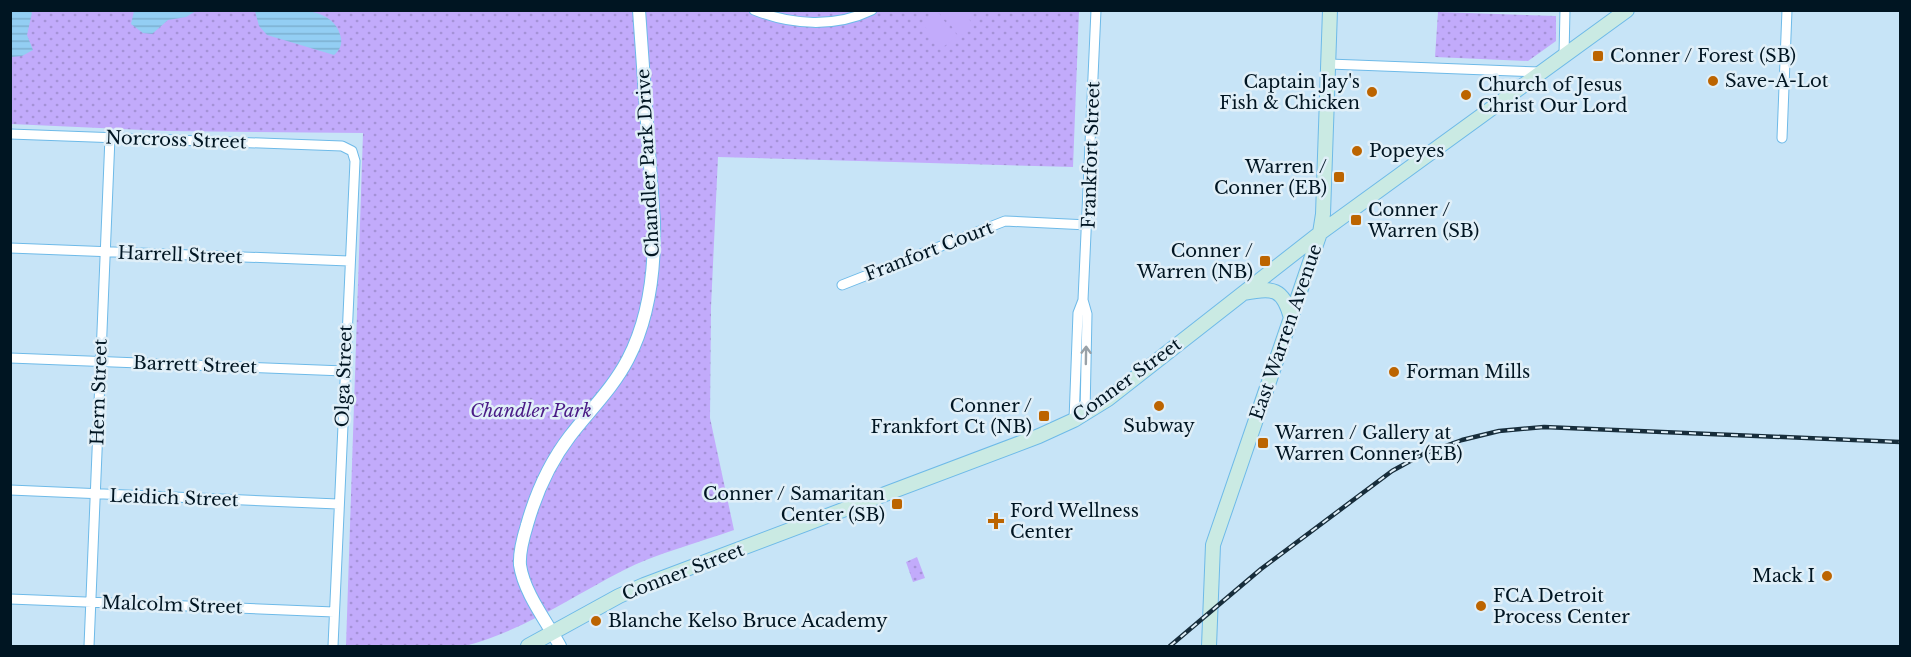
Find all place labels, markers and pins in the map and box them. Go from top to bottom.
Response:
place label: Conner / Forest (SB) [1610,45,1796,67]
marker: Conner / Forest (SB) [1591,49,1605,63]
place label: Save-A-Lot [1725,70,1829,92]
place label: Captain Jay's Fish & Chicken [1219,71,1360,114]
place label: Church of Jesus Christ Our Lord [1478,74,1627,117]
marker: Save-A-Lot [1706,74,1720,88]
marker: Captain Jay's Fish & Chicken [1365,85,1379,99]
marker: Church of Jesus Christ Our Lord [1459,88,1473,102]
place label: Popeyes [1369,140,1445,162]
marker: Popeyes [1350,144,1364,158]
place label: Warren / Conner (EB) [1214,156,1327,199]
marker: Warren / Conner (EB) [1332,170,1346,184]
place label: Conner / Warren (SB) [1367,199,1479,242]
marker: Conner / Warren (SB) [1349,213,1363,227]
place label: Conner / Warren (NB) [1136,240,1253,283]
marker: Conner / Warren (NB) [1258,254,1272,268]
place label: Forman Mills [1406,361,1530,383]
marker: Forman Mills [1387,365,1401,379]
place label: Conner / Frankfort Ct (NB) [871,395,1032,438]
marker: Subway [1152,399,1166,413]
marker: Conner / Frankfort Ct (NB) [1037,409,1051,423]
place label: Subway [1123,415,1195,437]
place label: Warren / Gallery at Warren Conner (EB) [1274,422,1462,465]
marker: Warren / Gallery at Warren Conner (EB) [1256,436,1270,450]
place label: Conner / Samaritan Center (SB) [703,483,885,526]
marker: Conner / Samaritan Center (SB) [890,497,904,511]
place label: Ford Wellness Center [1010,500,1139,543]
marker: Ford Wellness Center [987,512,1005,530]
place label: Mack I [1752,565,1815,587]
marker: Mack I [1820,569,1834,583]
place label: FCA Detroit Process Center [1493,585,1630,628]
marker: FCA Detroit Process Center [1474,599,1488,613]
place label: Blanche Kelso Bruce Academy [608,610,888,632]
marker: Blanche Kelso Bruce Academy [589,614,603,628]

